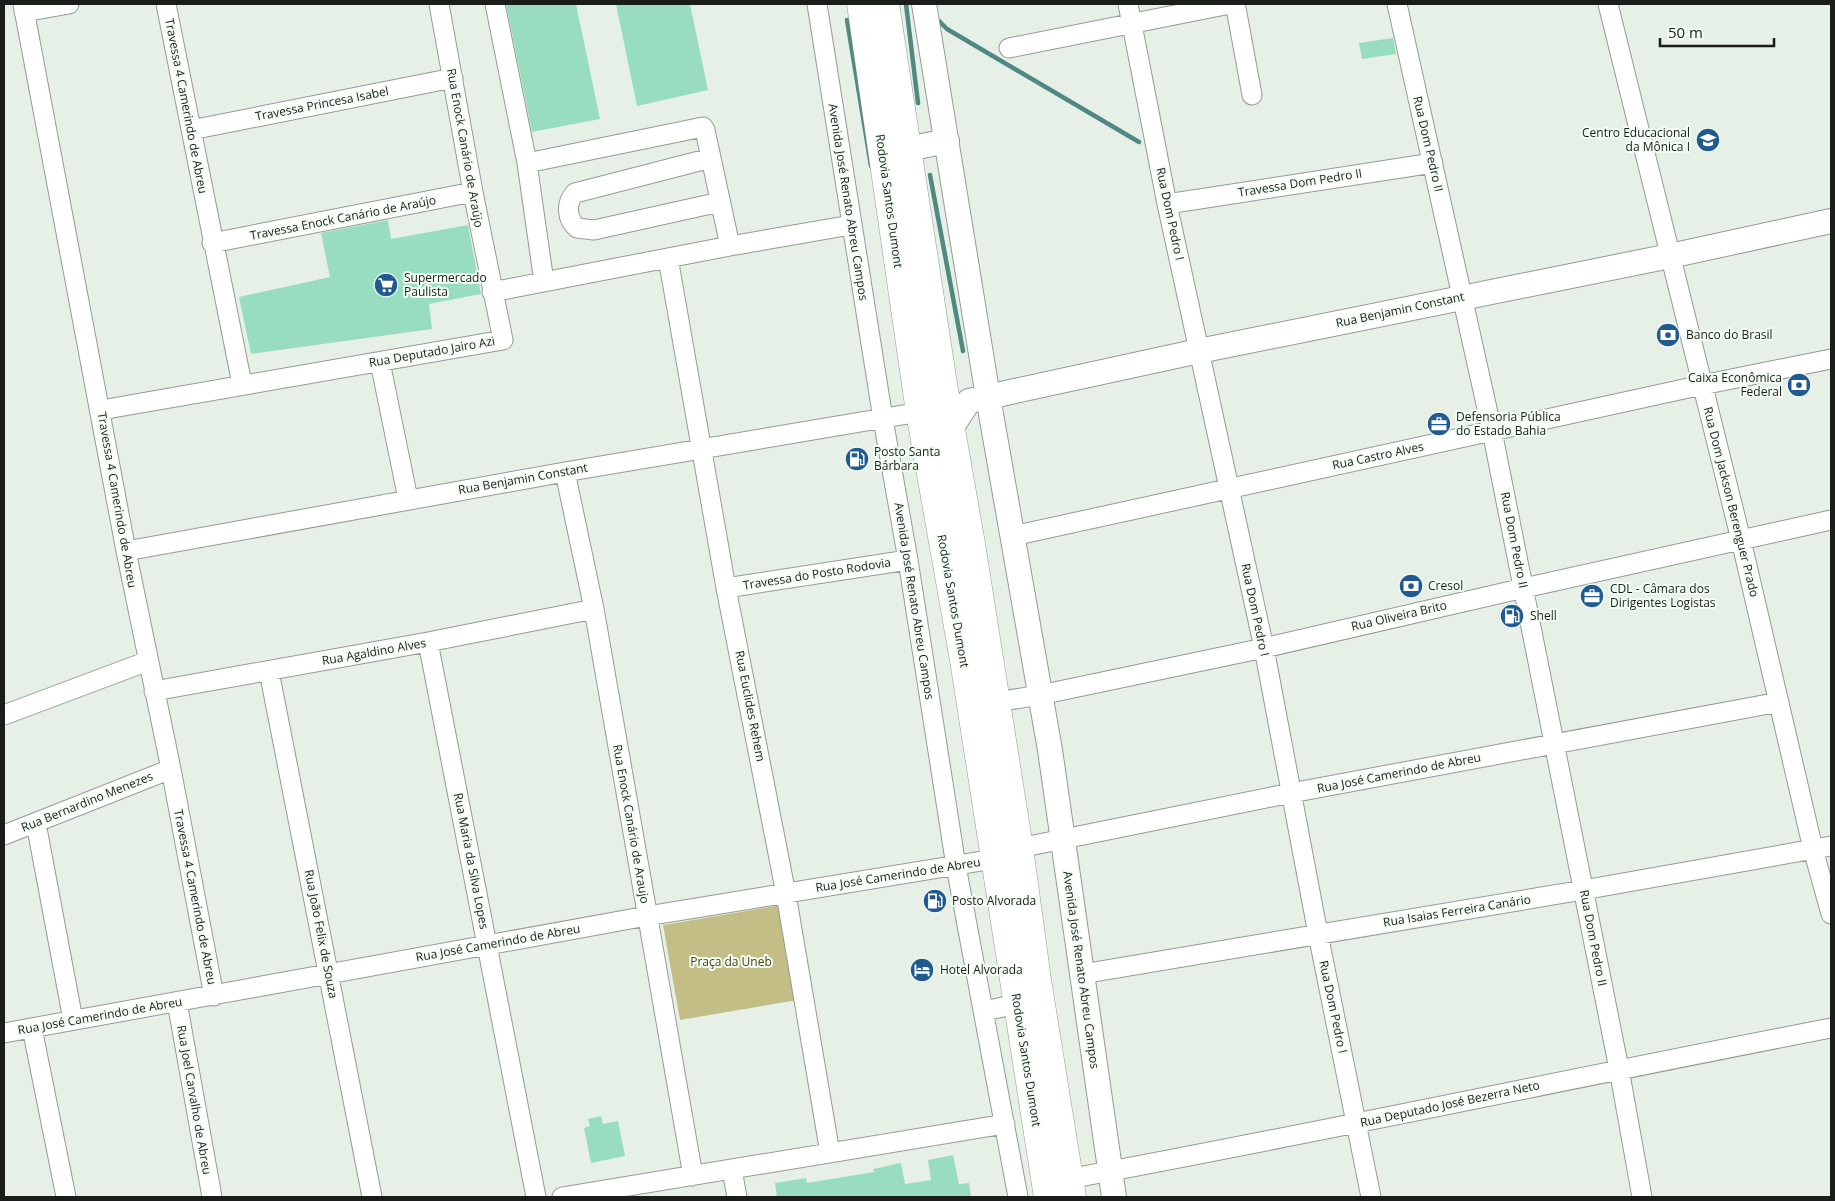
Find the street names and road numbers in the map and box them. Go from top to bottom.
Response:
street label: Travessa 4 Camerindo de Abreu [161,17,212,195]
street label: Rua Enock Canário de Araújo [443,67,488,229]
street label: Travessa Princesa Isabel [254,82,390,125]
street label: Rua Dom Pedro II [1409,94,1448,194]
street label: Avenida José Renato Abreu Campos [825,102,873,302]
street label: Rodovia Santos Dumont [872,133,907,269]
street label: Travessa Dom Pedro II [1237,164,1363,201]
street label: Rua Dom Pedro I [1152,166,1189,262]
street label: Travessa Enock Canário de Araújo [248,191,437,244]
street label: Rua Benjamin Constant [1334,288,1466,331]
street label: Rua Deputado Jairo Azi [368,332,496,371]
street label: Rua Dom Jackson Berenguer Prado [1700,405,1763,599]
street label: Travessa 4 Camerindo de Abreu [94,411,141,589]
street label: Rua Castro Alves [1331,437,1425,474]
street label: Rua Benjamin Constant [457,459,589,498]
street label: Rua Dom Pedro II [1497,490,1532,590]
street label: Avenida José Renato Abreu Campos [891,501,939,701]
street label: Rodovia Santos Dumont [933,533,974,669]
street label: Travessa do Posto Rodovia [742,553,892,594]
street label: Rua Dom Pedro I [1237,562,1274,658]
street label: Rua Oliveira Brito [1349,596,1448,635]
street label: Rua Agaldino Alves [320,634,428,669]
street label: Rua Euclides Rehem [731,649,770,763]
street label: Rua Enock Canário de Araujo [609,743,654,905]
street label: Rua José Camerindo de Abreu [1315,748,1482,797]
street label: Rua Bernardino Menezes [18,767,155,836]
street label: Rua Maria da Silva Lopes [450,791,493,931]
street label: Travessa 4 Camerindo de Abreu [170,808,221,986]
street label: Rua José Camerindo de Abreu [814,853,982,896]
street label: Rua João Felix de Souza [301,868,342,1000]
street label: Avenida José Renato Abreu Campos [1059,870,1104,1070]
street label: Rua Dom Pedro II [1576,888,1611,988]
street label: Rua Isaias Ferreira Canário [1382,890,1532,931]
street label: Rua José Camerindo de Abreu [414,920,581,965]
street label: Rua Dom Pedro I [1315,959,1352,1055]
street label: Rodovia Santos Dumont [1008,992,1045,1128]
street label: Rua José Camerindo de Abreu [16,993,183,1038]
street label: Rua Joel Carvalho de Abreu [173,1024,216,1176]
street label: Rua Deputado José Bezerra Neto [1359,1076,1541,1131]

